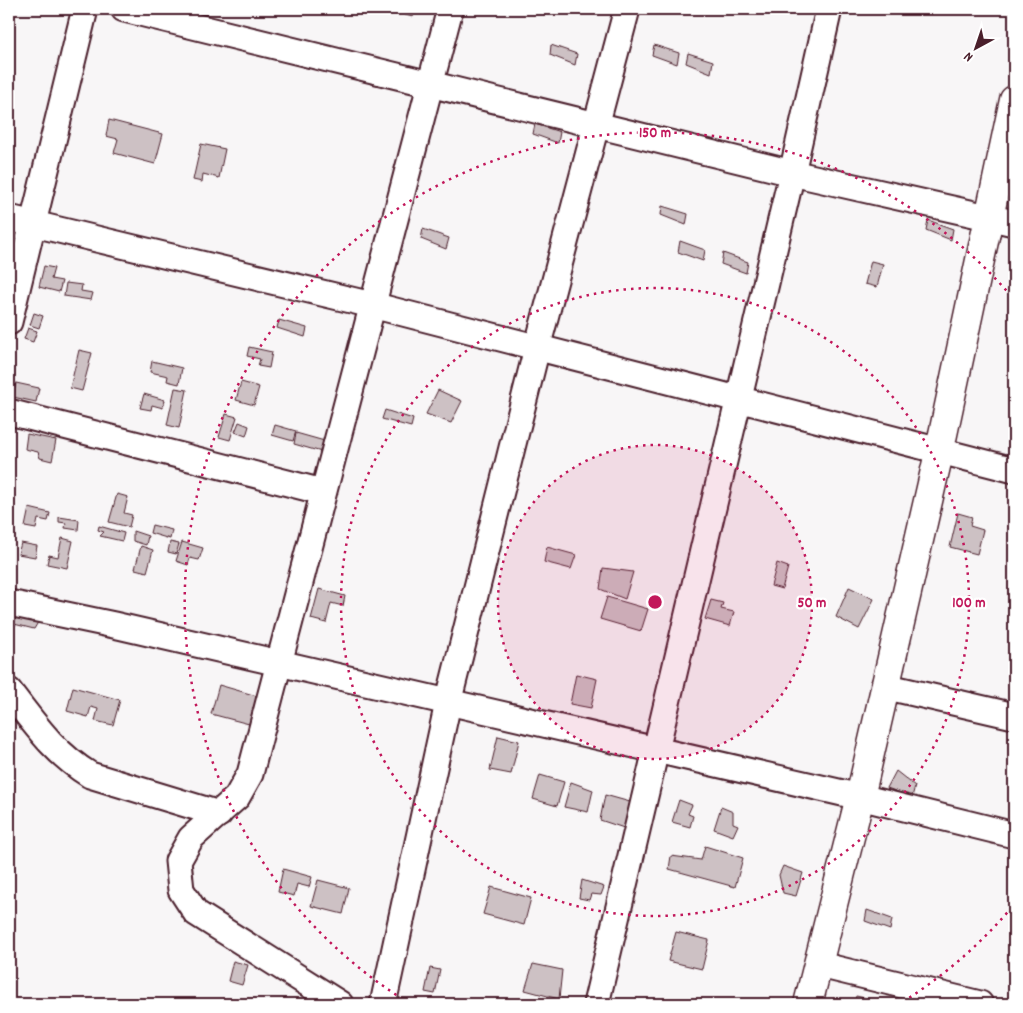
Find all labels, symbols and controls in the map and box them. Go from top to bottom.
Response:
north arrow [950,22,1000,72]
text: N [960,46,978,66]
text: 150 m [639,123,671,145]
centre of rings [646,593,664,611]
text: 50 m [798,593,826,615]
text: 100 m [952,593,986,615]

